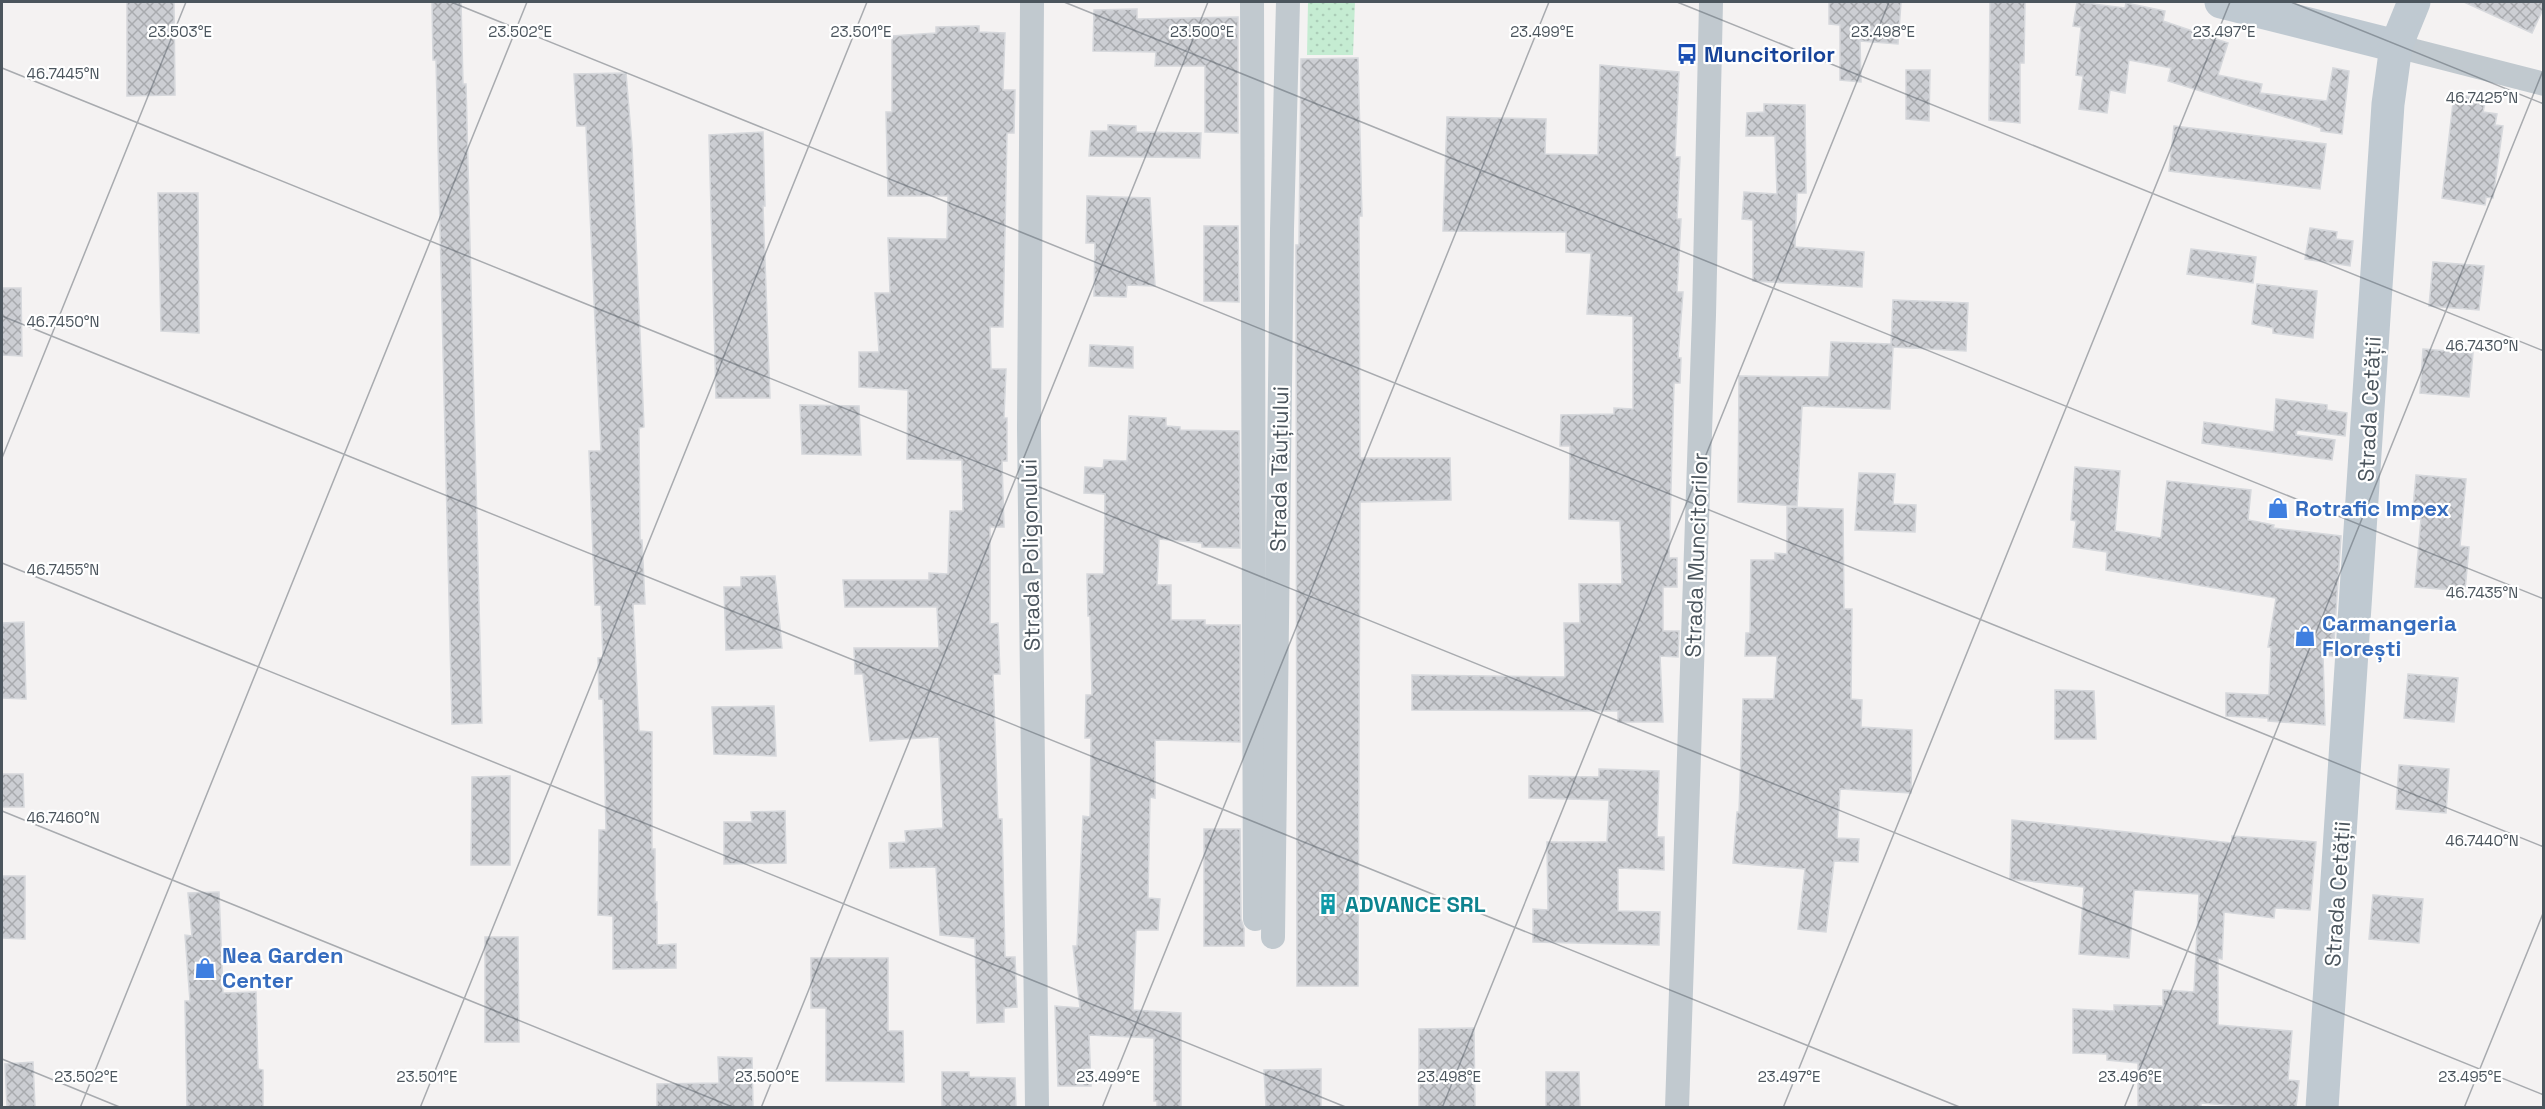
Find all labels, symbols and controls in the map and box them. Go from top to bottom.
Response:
text: 23.503°E [148,22,212,41]
text: 23.502°E [488,22,552,41]
text: 23.501°E [831,22,891,41]
text: 23.500°E [1170,22,1234,41]
text: 23.499°E [1510,22,1574,41]
text: 23.498°E [1851,22,1915,41]
text: 23.497°E [2193,22,2255,41]
place label: Muncitorilor [1704,40,1835,68]
bus stop icon: Muncitorilor [1675,42,1699,66]
text: 46.7445°N [27,64,99,83]
text: 46.7425°N [2446,88,2518,107]
text: 46.7450°N [26,312,100,331]
street label: Strada Cetății [2351,335,2387,483]
text: 46.7430°N [2445,336,2519,355]
street label: Strada Tăuțiului [1264,386,1294,552]
street label: Strada Muncitorilor [1678,452,1714,658]
street label: Strada Poligonului [1014,459,1046,651]
place label: Rotrafic Impex [2295,494,2449,522]
shop icon: Rotrafic Impex [2266,496,2290,520]
text: 46.7455°N [27,560,99,579]
text: 46.7435°N [2446,583,2518,602]
place label: Carmangeria Florești [2322,609,2457,663]
shop icon: Carmangeria Florești [2293,624,2317,648]
text: 46.7460°N [26,808,100,827]
street label: Strada Cetății [2318,820,2356,968]
text: 46.7440°N [2445,831,2519,850]
place label: ADVANCE SRL [1345,890,1486,918]
building icon: ADVANCE SRL [1316,892,1340,916]
place label: Nea Garden Center [222,941,344,994]
shop icon: Nea Garden Center [193,956,217,980]
text: 23.502°E [54,1067,118,1086]
text: 23.501°E [397,1067,457,1086]
text: 23.500°E [735,1067,799,1086]
text: 23.499°E [1076,1067,1140,1086]
text: 23.498°E [1417,1067,1481,1086]
text: 23.497°E [1758,1067,1820,1086]
text: 23.496°E [2098,1067,2162,1086]
text: 23.495°E [2438,1067,2502,1086]

